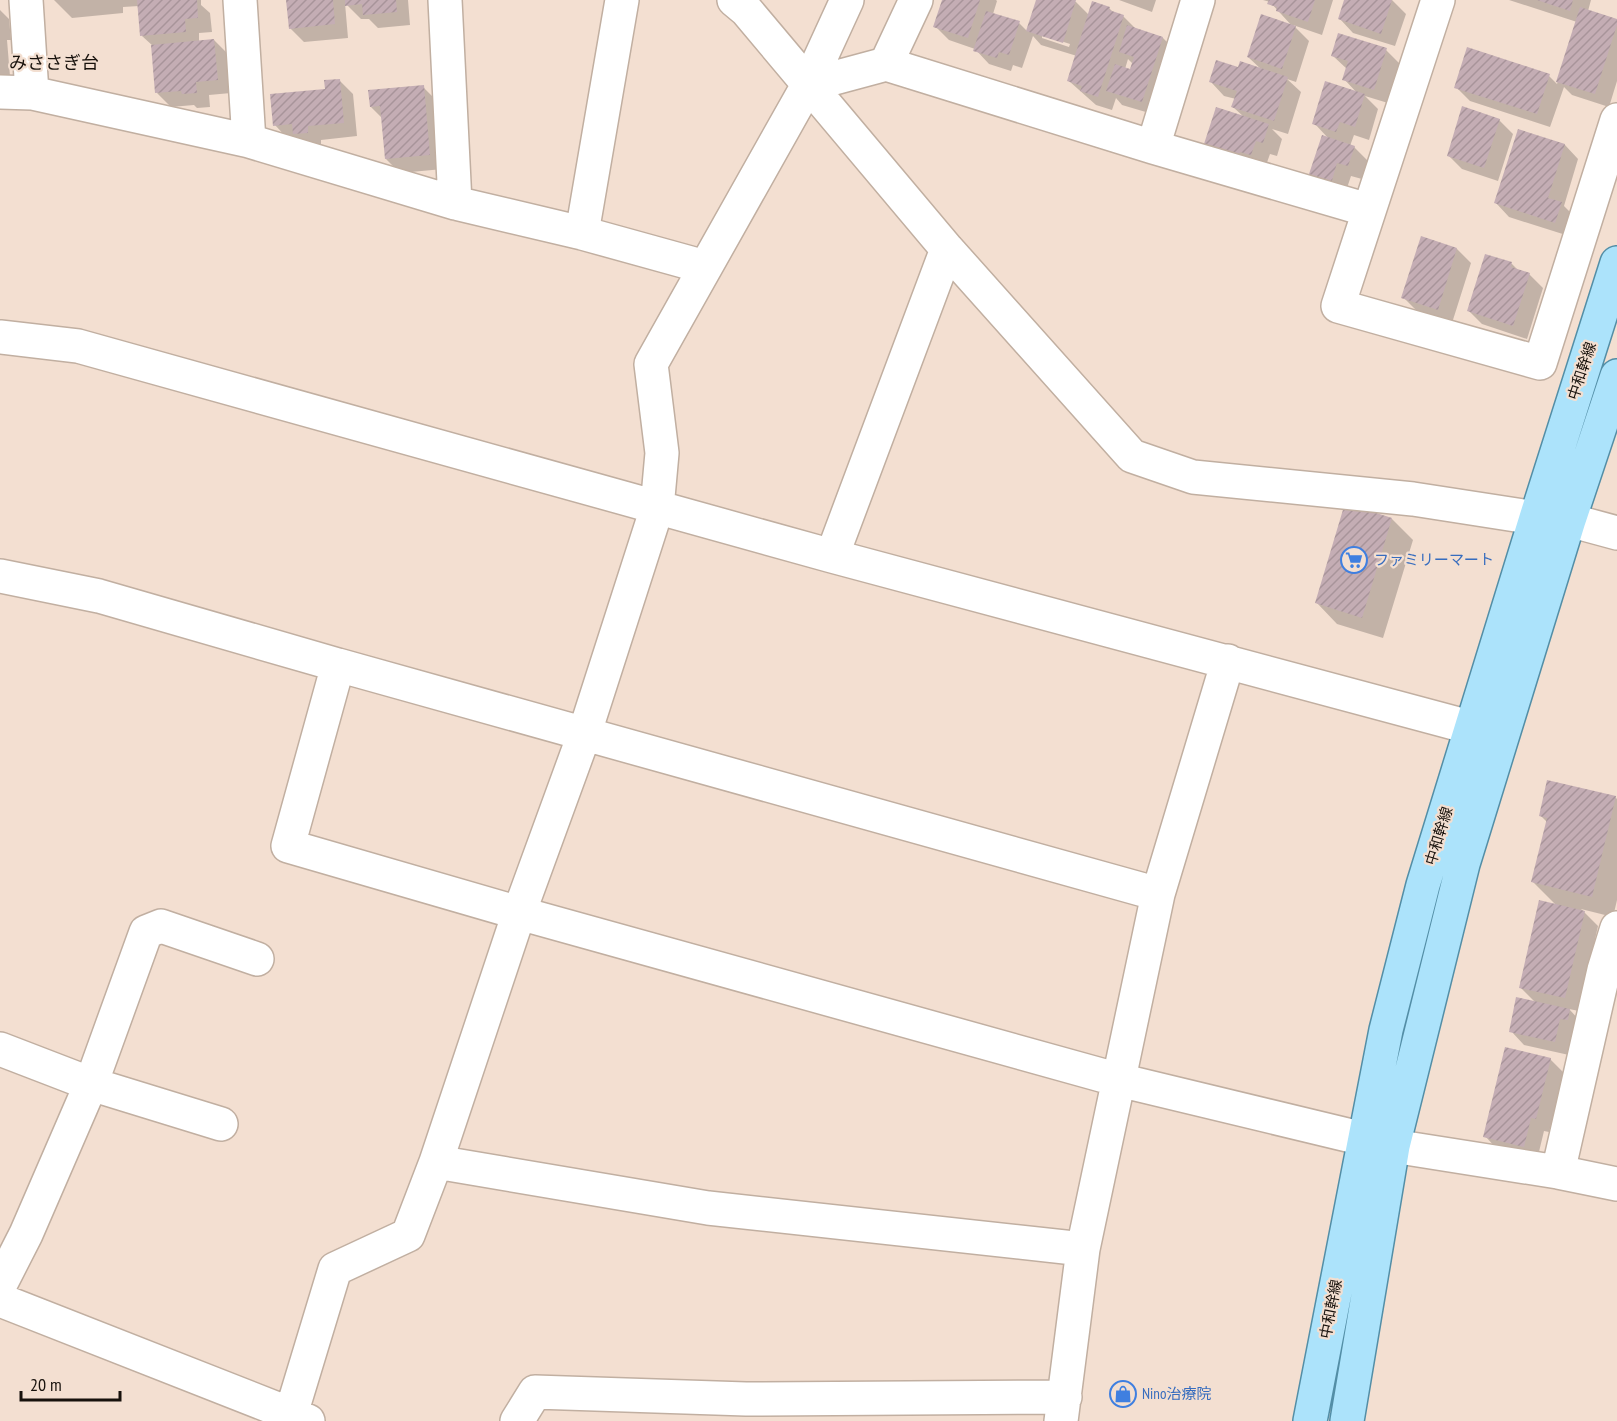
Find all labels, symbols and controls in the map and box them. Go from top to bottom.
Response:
district label: みささぎ台 [9,51,99,74]
street label: 中和幹線 [1563,339,1600,402]
supermarket icon: ファミリーマート [1339,545,1369,575]
place label: ファミリーマート [1374,550,1494,569]
street label: 中和幹線 [1421,804,1456,867]
street label: 中和幹線 [1315,1278,1346,1340]
scale bar [21,1364,120,1402]
text: 20 m [30,1373,62,1396]
shop icon: Nino治療院 [1108,1379,1138,1409]
place label: Nino治療院 [1142,1384,1211,1403]

